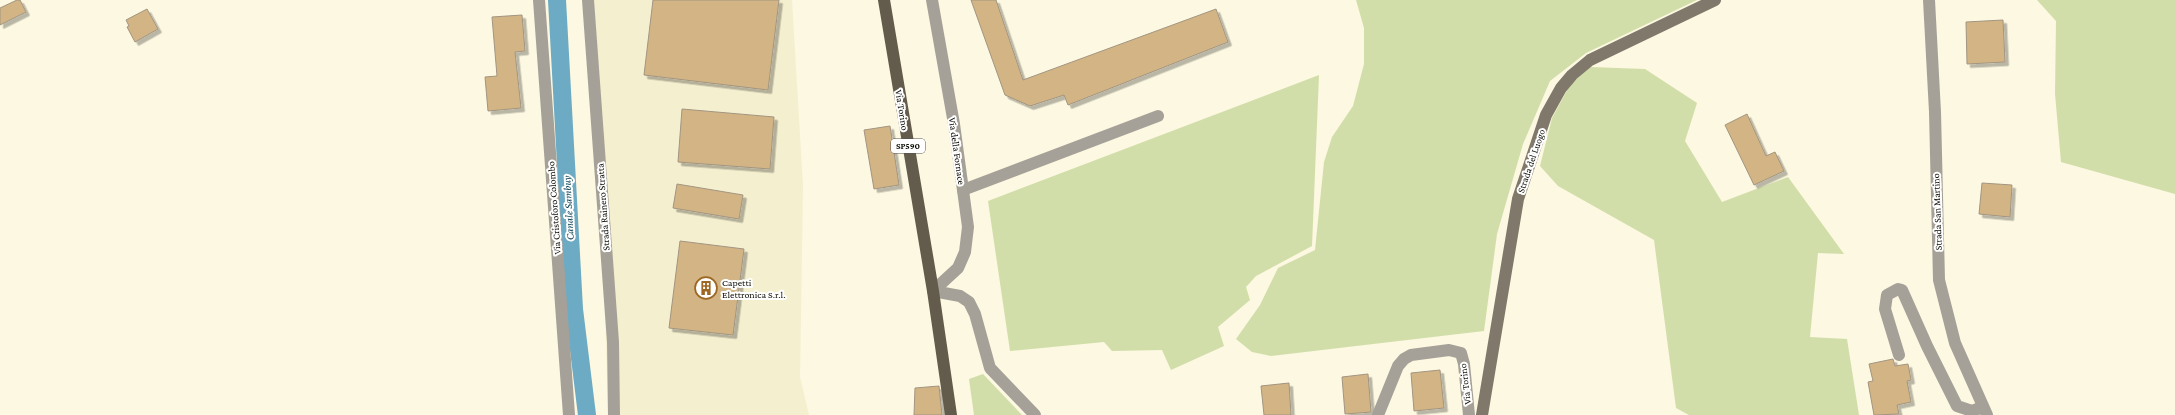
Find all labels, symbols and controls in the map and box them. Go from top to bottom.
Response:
street label: Via Torino [893,89,911,131]
street label: Via della Fornace [947,117,967,186]
street label: Strada del Luogo [1515,128,1547,194]
road number: SP590 [891,139,925,153]
street label: Via Cristoforo Colombo [545,161,563,255]
street label: Strada Rainero Stratta [594,163,612,251]
street label: Strada San Martino [1930,173,1944,251]
water label: Canale Sambuy [560,175,577,241]
building icon: Capetti Elettronica S.r.l. [693,275,719,301]
place label: Capetti Elettronica S.r.l. [722,277,786,300]
street label: Via Torino [1457,363,1473,405]

